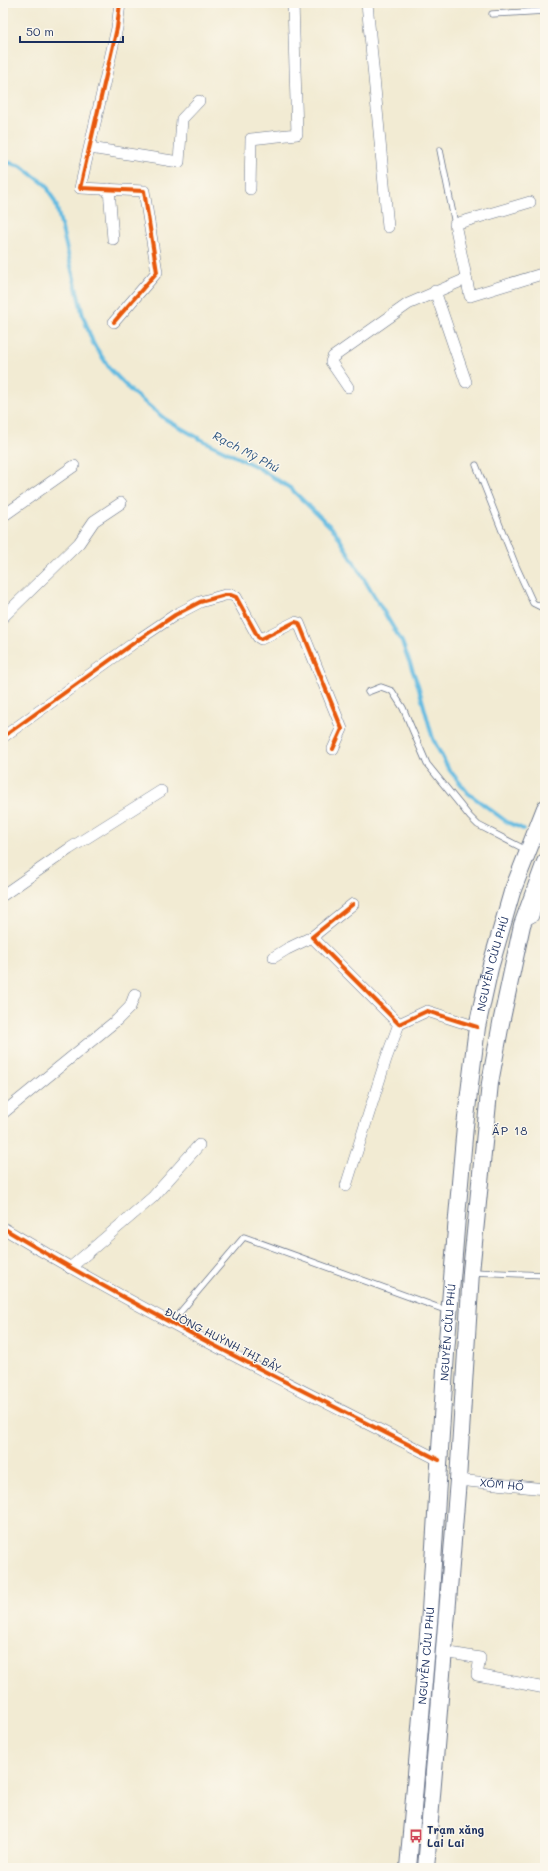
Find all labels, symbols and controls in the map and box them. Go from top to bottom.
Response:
scale bar [20,18,123,44]
text: 50 m [26,23,54,39]
water label: Rạch Mỹ Phú [210,427,283,475]
street label: NGUYỄN CỬU PHÚ [473,915,512,1013]
district label: ẤP 18 [491,1122,529,1138]
street label: NGUYỄN CỬU PHÚ [436,1283,459,1382]
street label: ĐƯỜNG HUỲNH THỊ BẢY [162,1304,284,1376]
street label: XÓM HỐ [479,1474,525,1494]
street label: NGUYỄN CỬU PHÚ [414,1607,437,1705]
place label: Trạm xăng Lai Lai [427,1822,485,1850]
bus stop icon: Trạm xăng Lai Lai [408,1828,424,1844]

